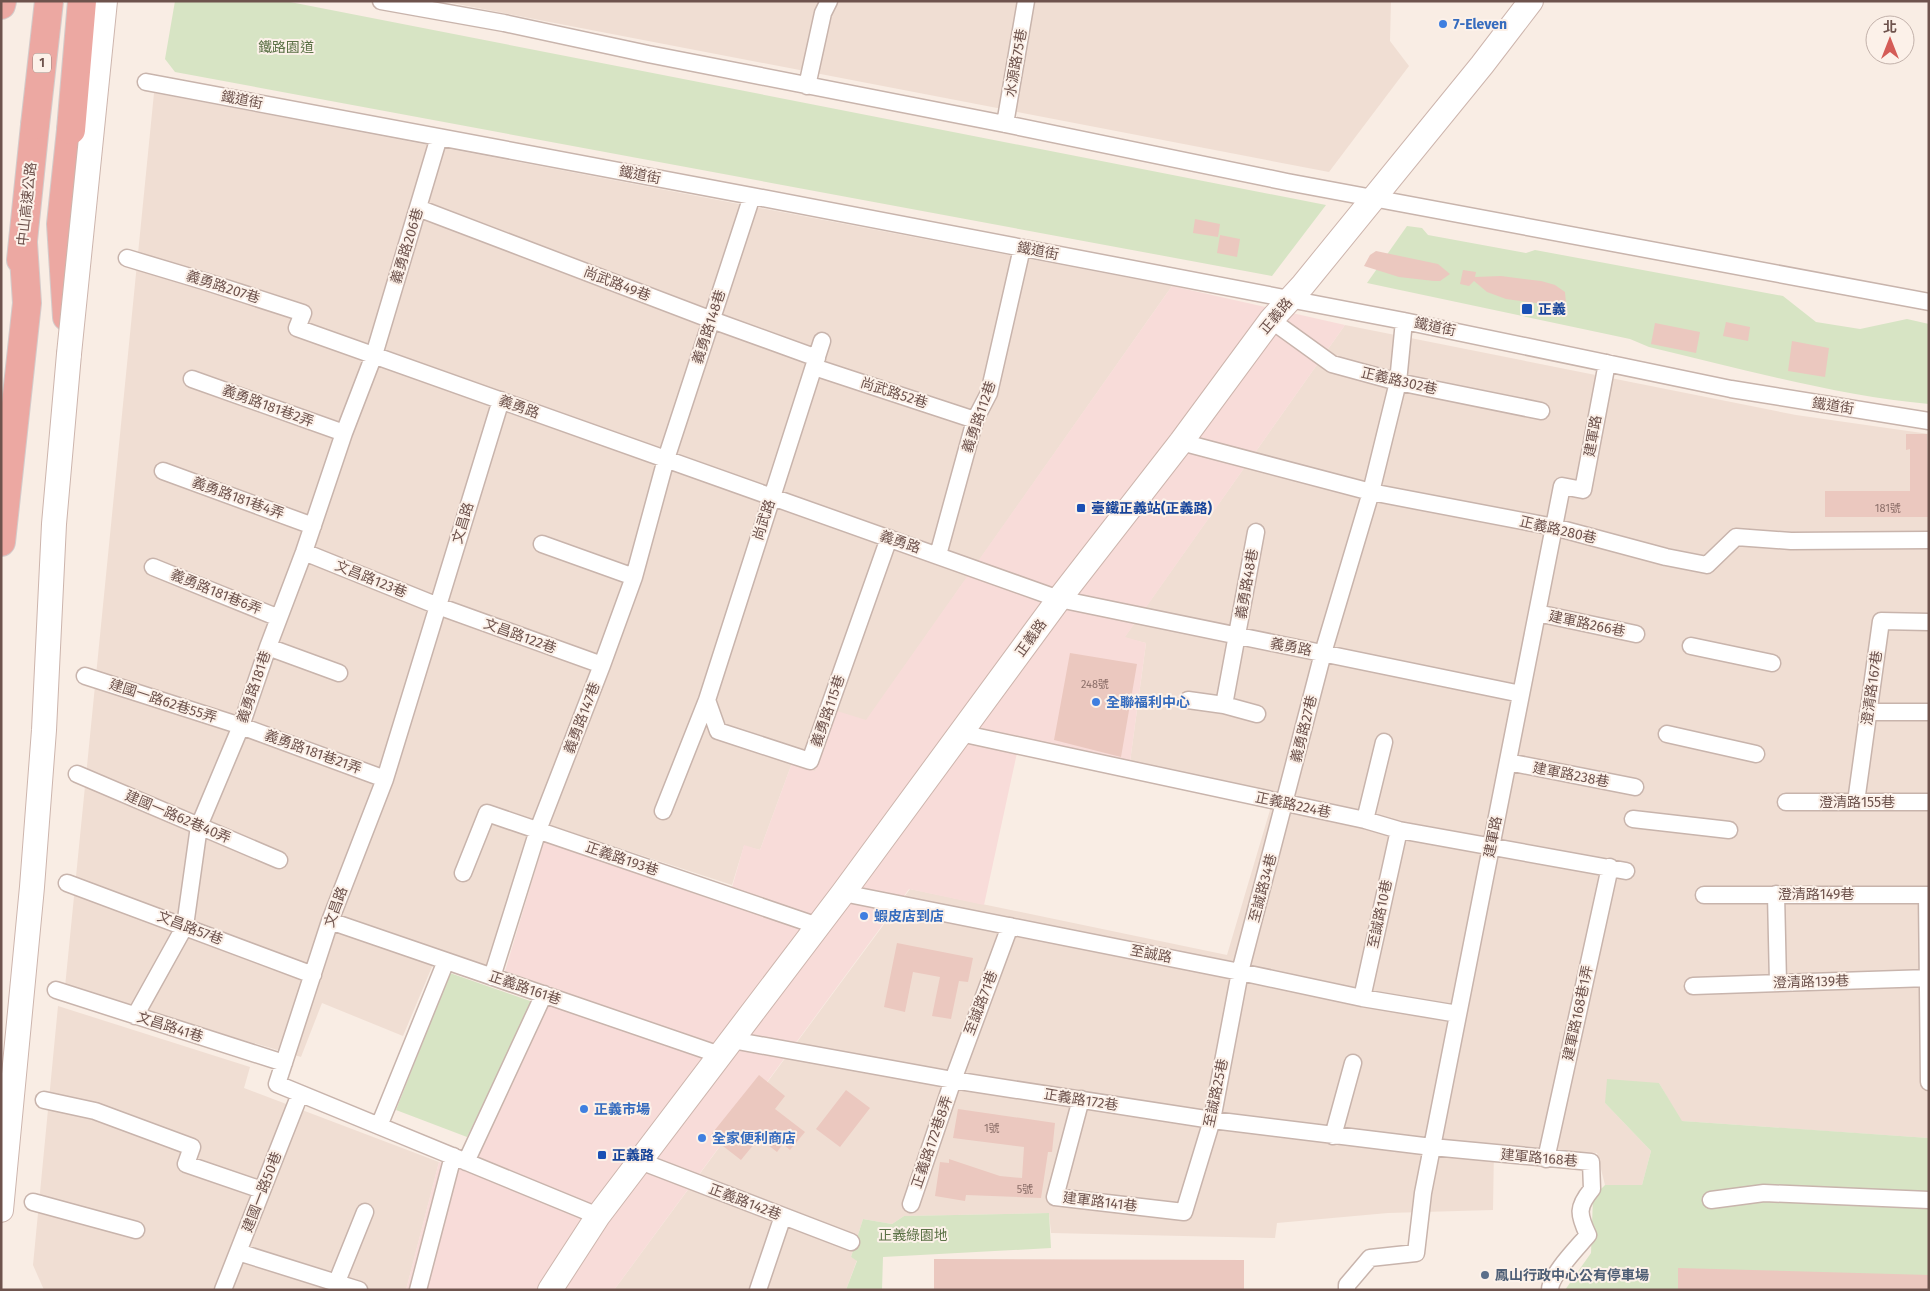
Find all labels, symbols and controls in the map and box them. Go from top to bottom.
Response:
north arrow [1865,15,1915,65]
place label: 7-Eleven [1453,16,1507,33]
marker: 7-Eleven [1437,18,1449,30]
text: 北 [1883,19,1897,36]
street label: 水源路75巷 [1002,28,1030,98]
park label: 鐵路園道 [258,39,314,56]
road number: 1 [33,54,51,72]
street label: 鐵道街 [220,88,264,112]
street label: 中山高速公路 [14,161,40,247]
street label: 鐵道街 [618,163,662,187]
street label: 義勇路206巷 [387,206,427,286]
street label: 鐵道街 [1016,239,1060,263]
street label: 尚武路49巷 [581,263,653,305]
street label: 義勇路207巷 [184,267,262,307]
street label: 義勇路148巷 [689,288,729,366]
street label: 正義路 [1256,294,1296,338]
place label: 正義 [1538,301,1566,318]
marker: 正義 [1520,302,1534,316]
street label: 鐵道街 [1413,314,1457,340]
street label: 正義路302巷 [1359,364,1439,398]
street label: 尚武路52巷 [858,374,930,412]
street label: 義勇路112巷 [959,379,999,455]
street label: 義勇路181巷2弄 [220,382,316,430]
street label: 義勇路 [496,392,542,422]
street label: 鐵道街 [1811,394,1855,418]
street label: 建軍路 [1581,414,1605,458]
street label: 義勇路181巷4弄 [190,473,286,523]
street label: 尚武路 [749,497,779,543]
street label: 文昌路 [449,500,477,546]
place label: 臺鐵正義站(正義路) [1091,500,1213,517]
marker: 臺鐵正義站(正義路) [1075,502,1087,514]
house number: 181號 [1875,502,1901,515]
street label: 正義路280巷 [1518,513,1598,547]
street label: 義勇路 [877,527,923,557]
street label: 義勇路48巷 [1232,547,1262,621]
street label: 文昌路123巷 [333,557,409,601]
street label: 義勇路181巷6弄 [168,566,264,618]
street label: 建軍路266巷 [1547,608,1627,640]
street label: 文昌路122巷 [481,615,559,657]
street label: 正義路 [1012,616,1050,660]
street label: 義勇路 [1269,635,1313,659]
street label: 義勇路181巷 [234,649,274,725]
street label: 澄清路167巷 [1858,649,1886,727]
street label: 義勇路115巷 [808,673,848,749]
street label: 建國一路62巷55弄 [107,676,219,726]
house number: 248號 [1081,678,1109,691]
street label: 義勇路147巷 [561,680,603,756]
street label: 義勇路27巷 [1287,693,1321,765]
place label: 全聯福利中心 [1106,694,1190,711]
marker: 全聯福利中心 [1090,696,1102,708]
street label: 義勇路181巷21弄 [262,727,364,777]
street label: 建軍路238巷 [1531,759,1611,791]
street label: 建國一路62巷40弄 [122,787,234,847]
street label: 正義路224巷 [1254,789,1332,821]
street label: 澄清路155巷 [1819,794,1895,811]
street label: 建軍路 [1481,815,1505,859]
street label: 正義路193巷 [583,839,661,879]
street label: 至誠路34巷 [1246,852,1280,924]
street label: 至誠路10巷 [1364,878,1396,950]
street label: 文昌路 [321,884,351,930]
street label: 澄清路149巷 [1778,886,1854,903]
street label: 文昌路57巷 [155,908,225,948]
place label: 蝦皮店到店 [874,908,944,925]
marker: 蝦皮店到店 [858,910,870,922]
street label: 至誠路 [1129,942,1173,966]
street label: 建軍路168巷1弄 [1560,964,1596,1062]
street label: 正義路161巷 [487,968,563,1008]
street label: 至誠路71巷 [961,968,1001,1038]
street label: 澄清路139巷 [1773,972,1849,992]
street label: 文昌路41巷 [135,1008,205,1046]
street label: 至誠路25巷 [1200,1057,1232,1129]
street label: 正義路172巷 [1043,1086,1119,1114]
street label: 正義路172巷8弄 [908,1094,956,1190]
place label: 正義市場 [594,1101,650,1118]
marker: 正義市場 [578,1103,590,1115]
house number: 1號 [984,1122,1000,1135]
place label: 全家便利商店 [712,1130,796,1147]
marker: 全家便利商店 [696,1132,708,1144]
street label: 建軍路168巷 [1500,1146,1578,1170]
place label: 正義路 [612,1147,654,1164]
street label: 建國一路50巷 [239,1149,285,1235]
marker: 正義路 [596,1149,608,1161]
street label: 正義路142巷 [706,1180,784,1224]
house number: 5號 [1017,1183,1033,1196]
street label: 建軍路141巷 [1062,1189,1138,1215]
park label: 正義綠園地 [878,1227,948,1244]
place label: 鳳山行政中心公有停車場 [1495,1267,1649,1284]
marker: 鳳山行政中心公有停車場 [1479,1269,1491,1281]

